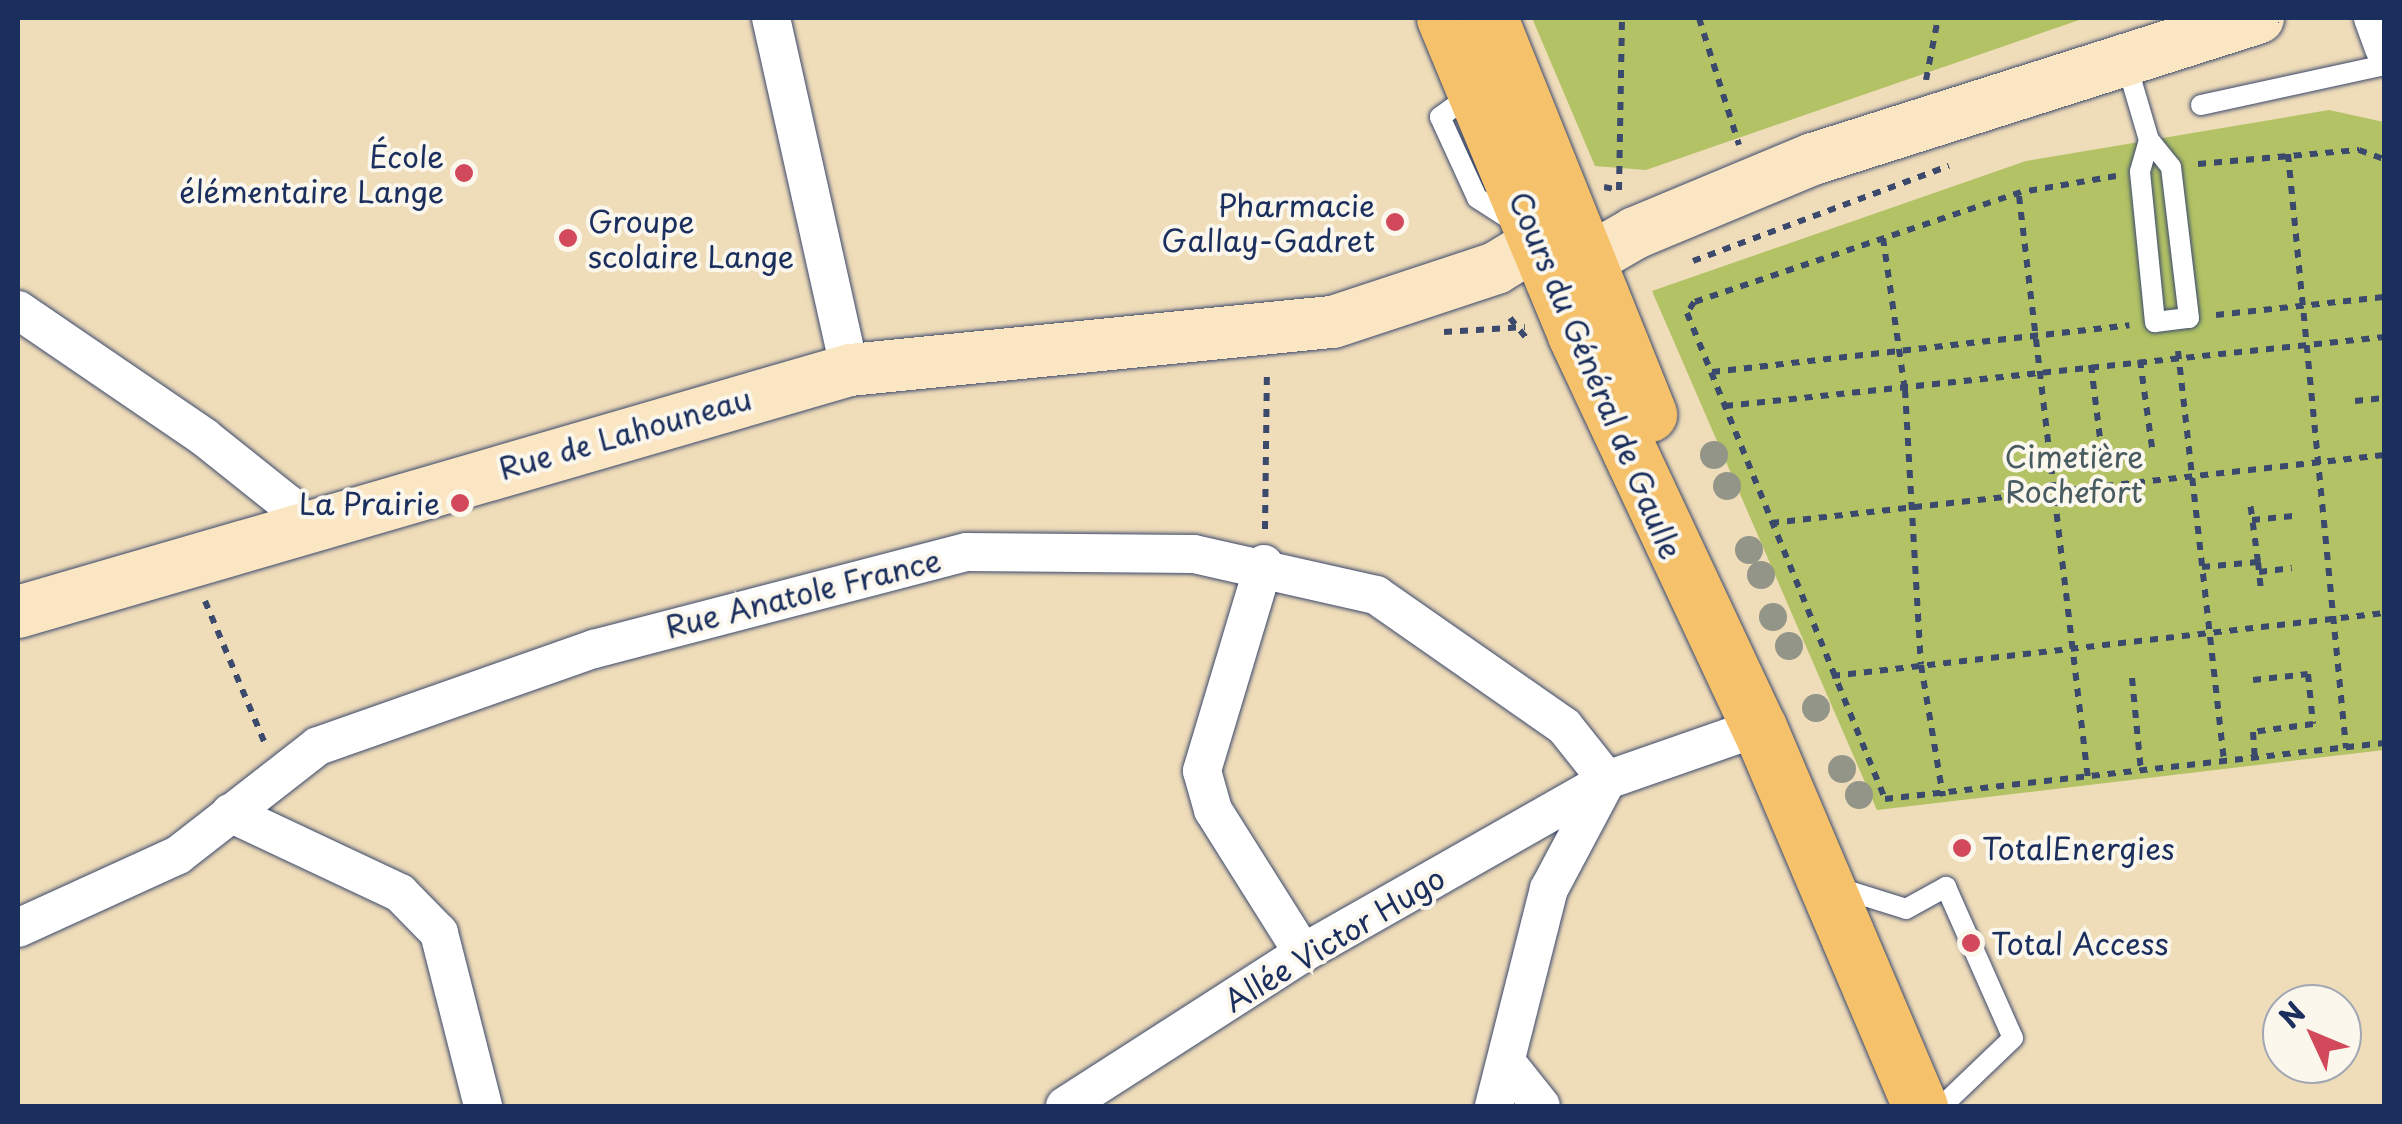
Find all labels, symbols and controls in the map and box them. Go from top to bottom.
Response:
place label: École élémentaire Lange [179,138,444,208]
marker: École élémentaire Lange [453,162,475,184]
street label: Cours du Général de Gaulle [1501,184,1691,566]
place label: Pharmacie Gallay-Gadret [1161,187,1375,258]
place label: Groupe scolaire Lange [588,203,794,274]
marker: Pharmacie Gallay-Gadret [1384,211,1406,233]
marker: Groupe scolaire Lange [557,227,579,249]
street label: Rue de Lahouneau [492,379,758,487]
park label: Cimetière Rochefort [2004,438,2144,508]
place label: La Prairie [298,485,440,521]
marker: La Prairie [449,492,471,514]
street label: Rue Anatole France [660,541,946,645]
place label: TotalEnergies [1982,830,2175,866]
marker: TotalEnergies [1951,837,1973,859]
street label: Allée Victor Hugo [1216,858,1452,1020]
place label: Total Access [1991,925,2170,961]
marker: Total Access [1960,932,1982,954]
north arrow [2262,984,2362,1084]
text: N [2268,991,2315,1037]

